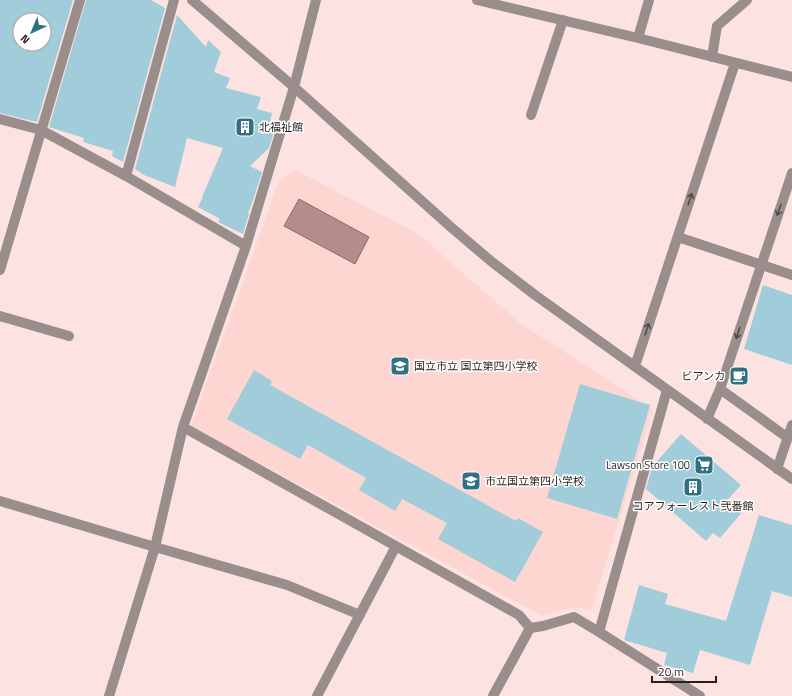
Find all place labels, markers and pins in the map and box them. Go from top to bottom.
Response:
building icon: 北福祉館 [234,116,256,138]
place label: 北福祉館 [259,119,303,135]
school or university icon: 国立市立 国立第四小学校 [389,355,411,377]
place label: 国立市立 国立第四小学校 [414,358,537,374]
cafe icon: ビアンカ [728,365,750,387]
place label: ビアンカ [681,368,725,384]
supermarket icon: Lawson Store 100 [693,454,715,476]
place label: Lawson Store 100 [606,457,690,473]
school or university icon: 市立国立第四小学校 [460,470,482,492]
place label: 市立国立第四小学校 [485,473,584,489]
building icon: コアフォーレスト弐番館 [682,476,704,498]
place label: コアフォーレスト弐番館 [633,498,754,514]

